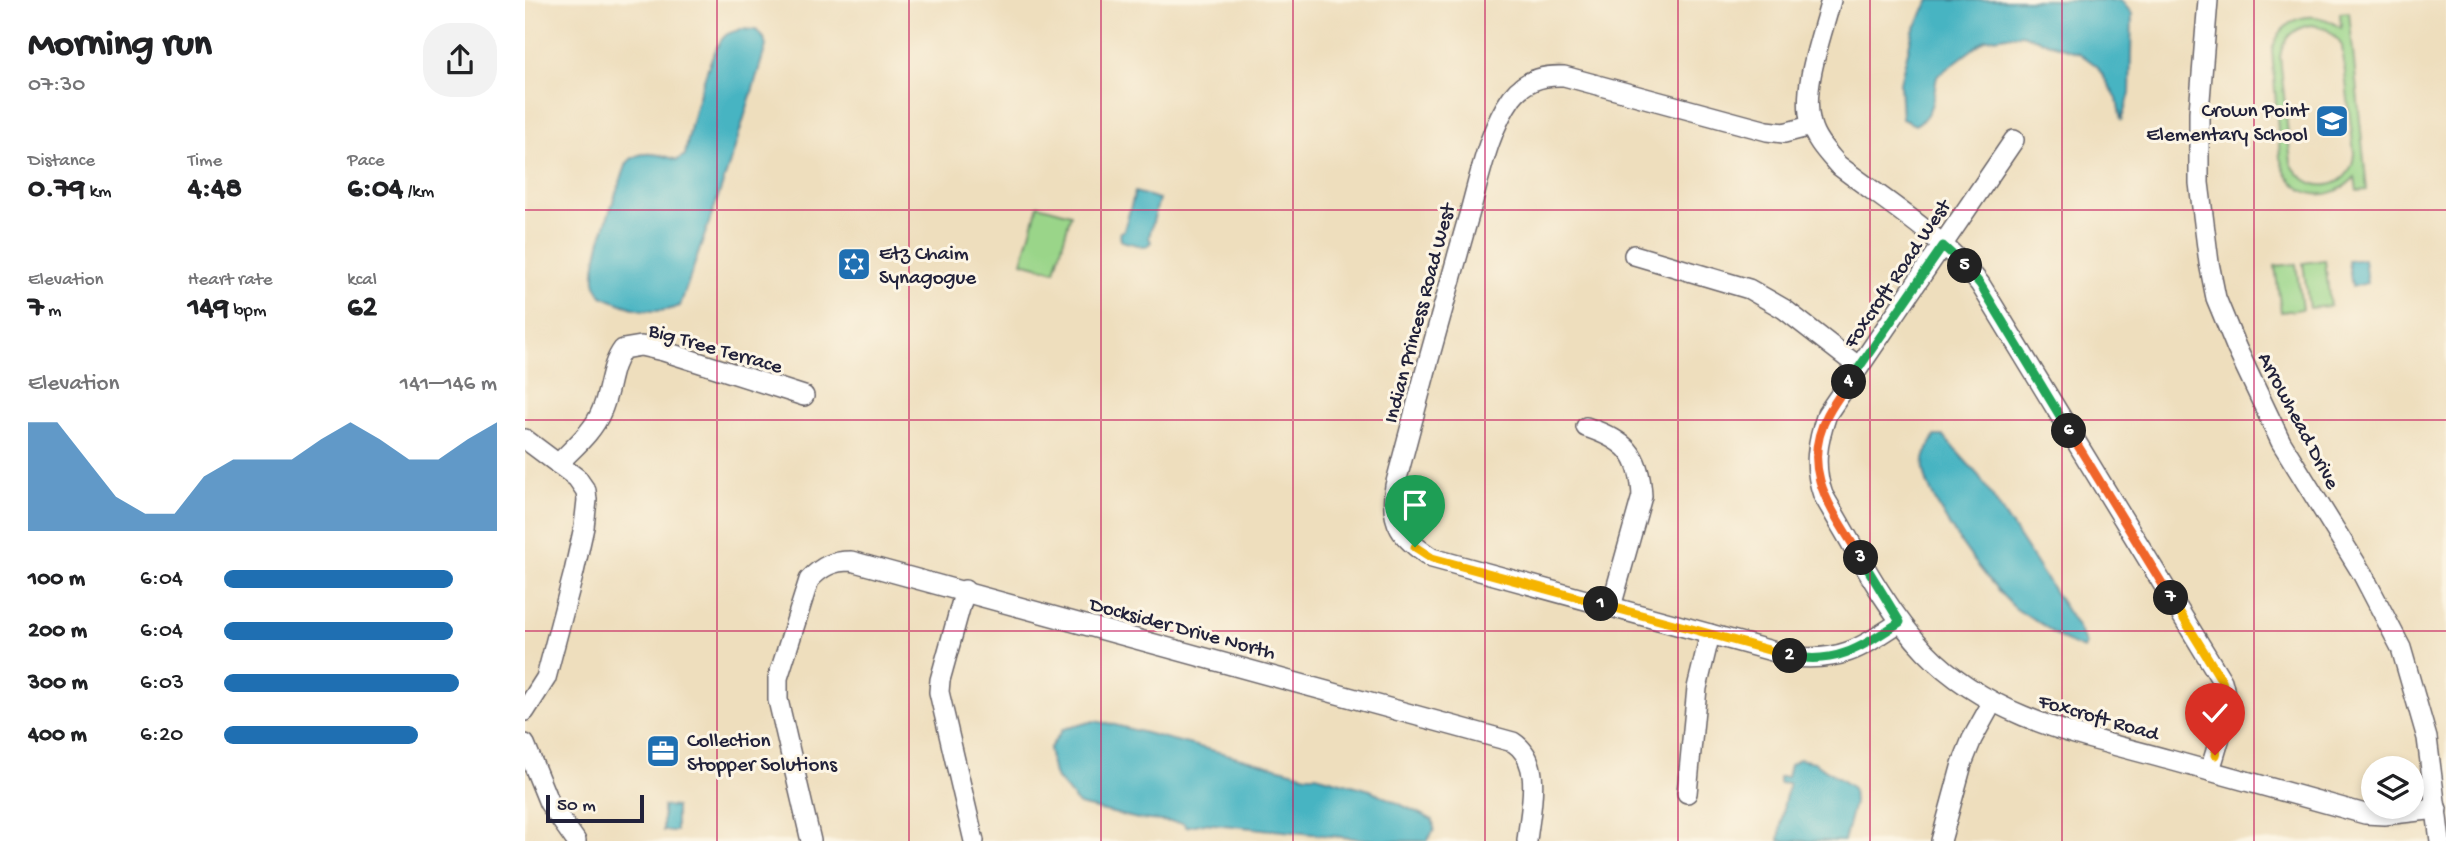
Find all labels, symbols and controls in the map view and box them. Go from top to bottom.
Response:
button: share [423,23,497,97]
text: Morning run [28,24,212,68]
text: 07:30 [28,72,85,99]
place label: Crown Point Elementary School [2146,100,2310,149]
school or university icon: Crown Point Elementary School [2313,102,2351,140]
text: Distance [28,150,95,173]
text: Time [188,150,222,173]
text: Pace [347,150,385,173]
text: 0.79 [28,173,85,208]
text: 4:48 [188,173,242,208]
text: 6:04 [347,173,403,208]
text: km [85,181,112,204]
text: /km [403,181,434,204]
street label: Foxcroft Road West [1839,194,1959,355]
street label: Indian Princess Road West [1380,199,1463,426]
place label: Etz Chaim Synagogue [879,243,977,292]
synagogue icon: Etz Chaim Synagogue [835,245,873,283]
pin: 5 [1947,248,1983,284]
text: 5 [1960,254,1970,277]
text: Elevation [28,269,104,292]
text: Heart rate [188,269,273,292]
text: kcal [347,269,377,292]
text: 7 [28,292,44,327]
text: 149 [188,292,229,327]
text: 62 [347,292,377,327]
text: m [44,300,62,323]
text: bpm [229,300,266,323]
street label: Big Tree Terrace [644,319,786,382]
street label: Arrowhead Drive [2250,349,2344,495]
pin: 4 [1831,364,1867,400]
text: 4 [1844,370,1853,393]
text: Elevation [28,371,119,398]
text: 141–146 m [400,371,497,398]
pin: 6 [2051,414,2087,448]
text: 6 [2064,419,2073,442]
pin [1385,475,1445,547]
icon: arrive [1396,486,1434,524]
pin: 3 [1843,540,1879,576]
text: 3 [1856,546,1865,569]
text: 100 m [28,566,85,593]
text: 6:04 [140,566,183,593]
pin: 7 [2153,580,2189,616]
pin: 1 [1583,586,1619,622]
text: 7 [2166,586,2175,609]
text: 1 [1597,592,1604,615]
street label: Docksider Drive North [1084,593,1278,667]
text: 200 m [28,618,87,645]
text: 6:04 [140,618,183,645]
pin: 2 [1773,638,1807,674]
text: 2 [1785,644,1794,667]
text: 300 m [28,670,88,697]
text: 6:03 [140,670,184,697]
pin [2185,683,2245,755]
street label: Foxcroft Road [2034,690,2163,749]
icon: check [2196,694,2234,732]
text: 400 m [28,722,87,749]
text: 6:20 [140,722,183,749]
place label: Collection Stopper Solutions [687,730,838,779]
office icon: Collection Stopper Solutions [644,732,682,770]
map controls [2361,756,2424,819]
button: layers [2361,756,2424,819]
scale bar [546,792,644,824]
text: 50 m [557,795,596,818]

